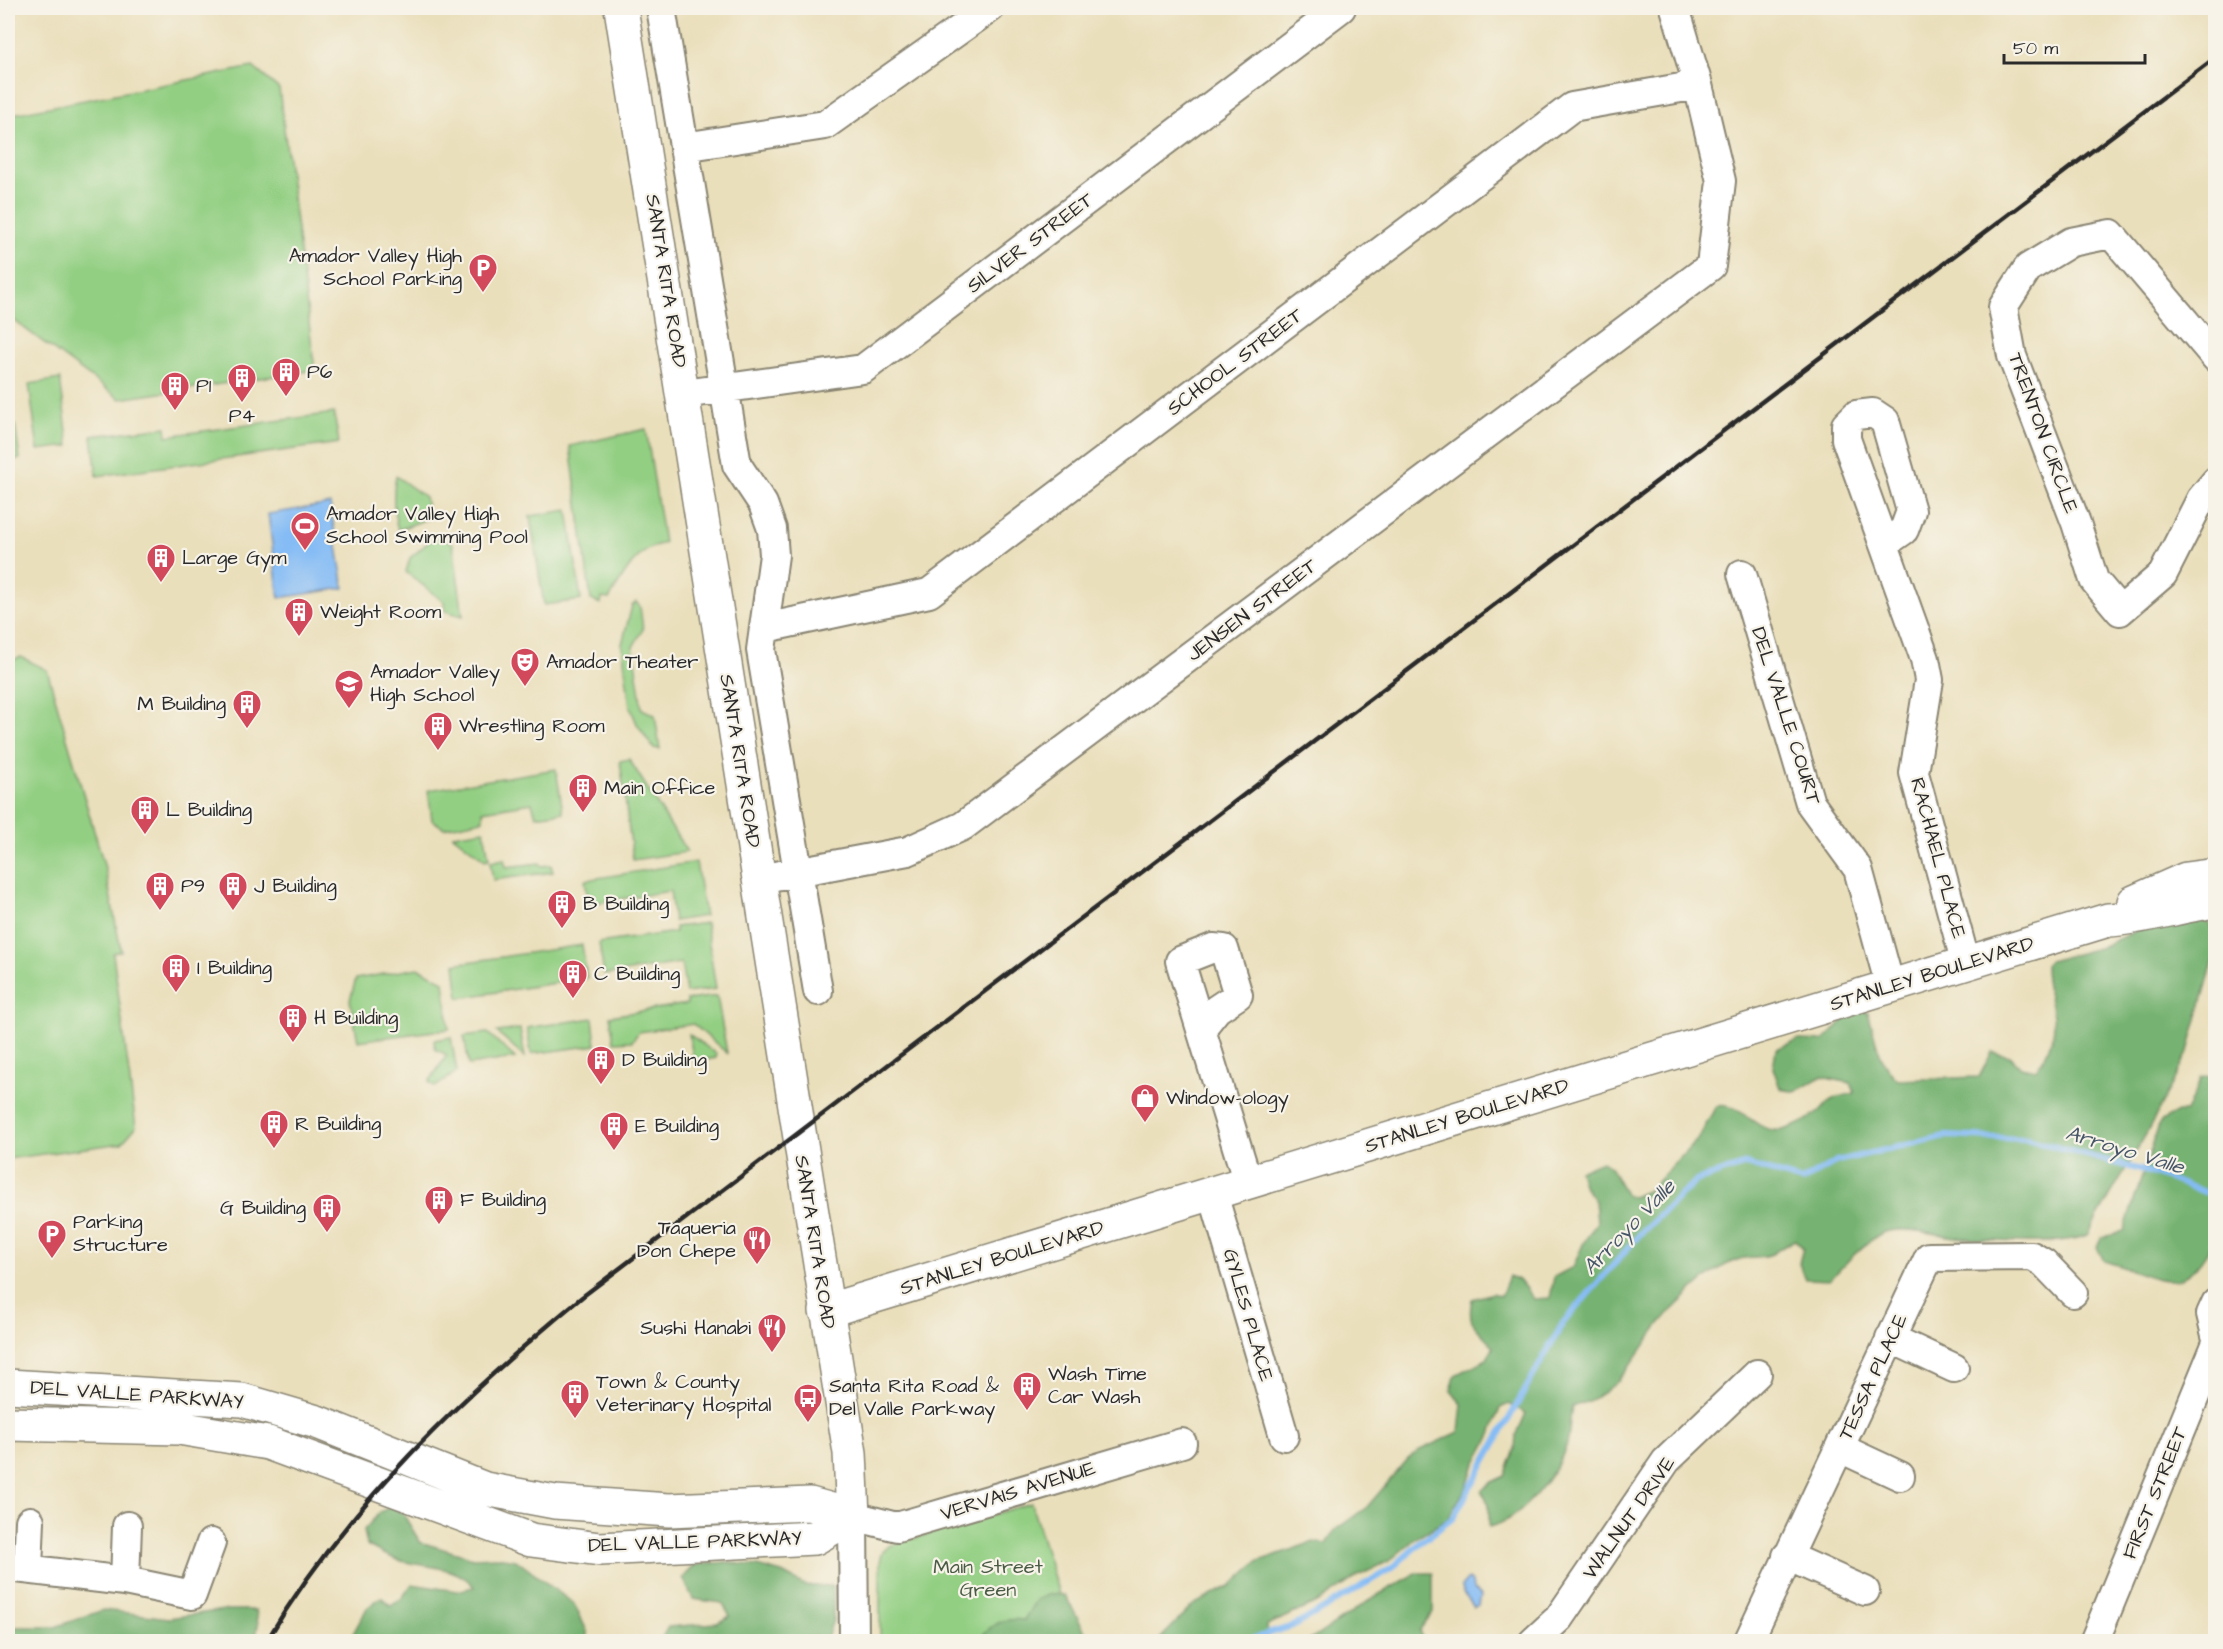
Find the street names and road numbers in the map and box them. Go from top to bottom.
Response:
street label: SILVER STREET [961,186,1100,300]
street label: SANTA RITA ROAD [638,192,694,370]
street label: SCHOOL STREET [1161,301,1309,422]
street label: TRENTON CIRCLE [2001,349,2085,517]
street label: JENSEN STREET [1181,552,1323,668]
street label: DEL VALLE COURT [1744,624,1828,809]
street label: SANTA RITA ROAD [712,672,768,850]
street label: RACHAEL PLACE [1903,775,1973,942]
street label: STANLEY BOULEVARD [1826,930,2038,1018]
street label: STANLEY BOULEVARD [1361,1072,1573,1160]
street label: SANTA RITA ROAD [787,1153,843,1331]
street label: STANLEY BOULEVARD [896,1214,1108,1302]
street label: GYLES PLACE [1216,1246,1280,1385]
street label: TESSA PLACE [1832,1309,1915,1445]
street label: DEL VALLE PARKWAY [29,1374,245,1416]
street label: FIRST STREET [2116,1422,2194,1563]
street label: WALNUT DRIVE [1576,1451,1682,1585]
street label: VERVAIS AVENUE [937,1454,1099,1528]
street label: DEL VALLE PARKWAY [588,1524,803,1560]

